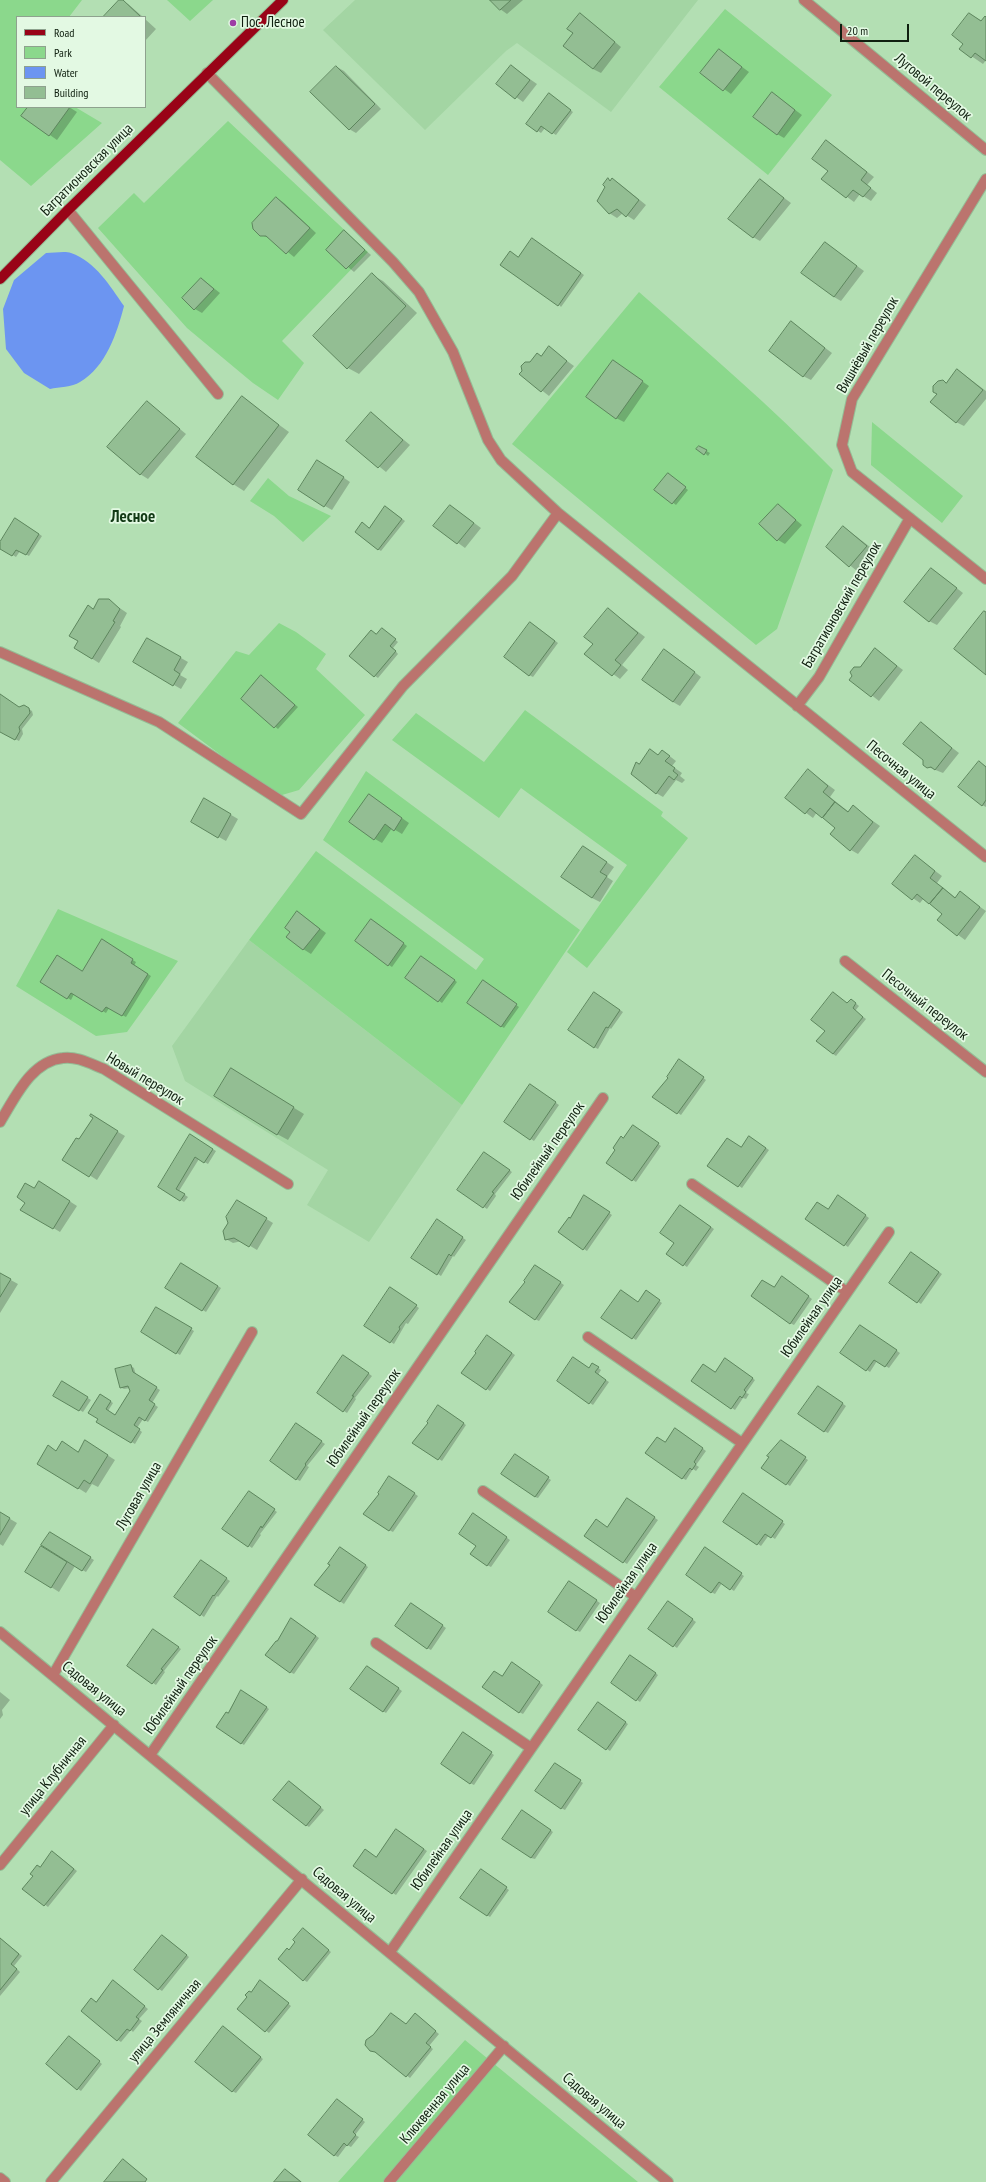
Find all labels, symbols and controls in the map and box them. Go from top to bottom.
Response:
place label: Пос. Лесное [241,14,305,32]
legend [16,16,146,108]
scale bar [842,16,911,42]
marker: Пос. Лесное [228,18,238,28]
text: 20 m [847,23,868,38]
text: Road [54,25,74,40]
text: Park [54,45,72,60]
street label: Луговой переулок [891,50,975,124]
text: Water [54,65,78,80]
text: Building [54,85,89,100]
street label: Багратионовская улица [37,120,137,220]
street label: Вишнёвый переулок [833,294,903,396]
district label: Лесное [111,507,155,527]
street label: Багратионовский переулок [798,539,886,671]
street label: Песочная улица [863,737,939,803]
street label: Песочный переулок [878,966,972,1044]
street label: Новый переулок [103,1049,187,1109]
street label: Юбилейный переулок [507,1098,589,1204]
street label: Юбилейная улица [777,1273,847,1361]
street label: Юбилейный переулок [323,1365,405,1471]
street label: Луговая улица [112,1459,166,1533]
street label: Юбилейная улица [592,1539,662,1627]
street label: Юбилейный переулок [140,1632,222,1738]
street label: Садовая улица [58,1658,130,1720]
street label: улица Клубничная [16,1733,90,1819]
street label: Юбилейная улица [407,1806,477,1894]
street label: Садовая улица [308,1863,380,1927]
street label: улица Земляничная [125,1975,205,2067]
street label: Клюквенная улица [396,2060,474,2148]
street label: Садовая улица [558,2069,630,2133]

